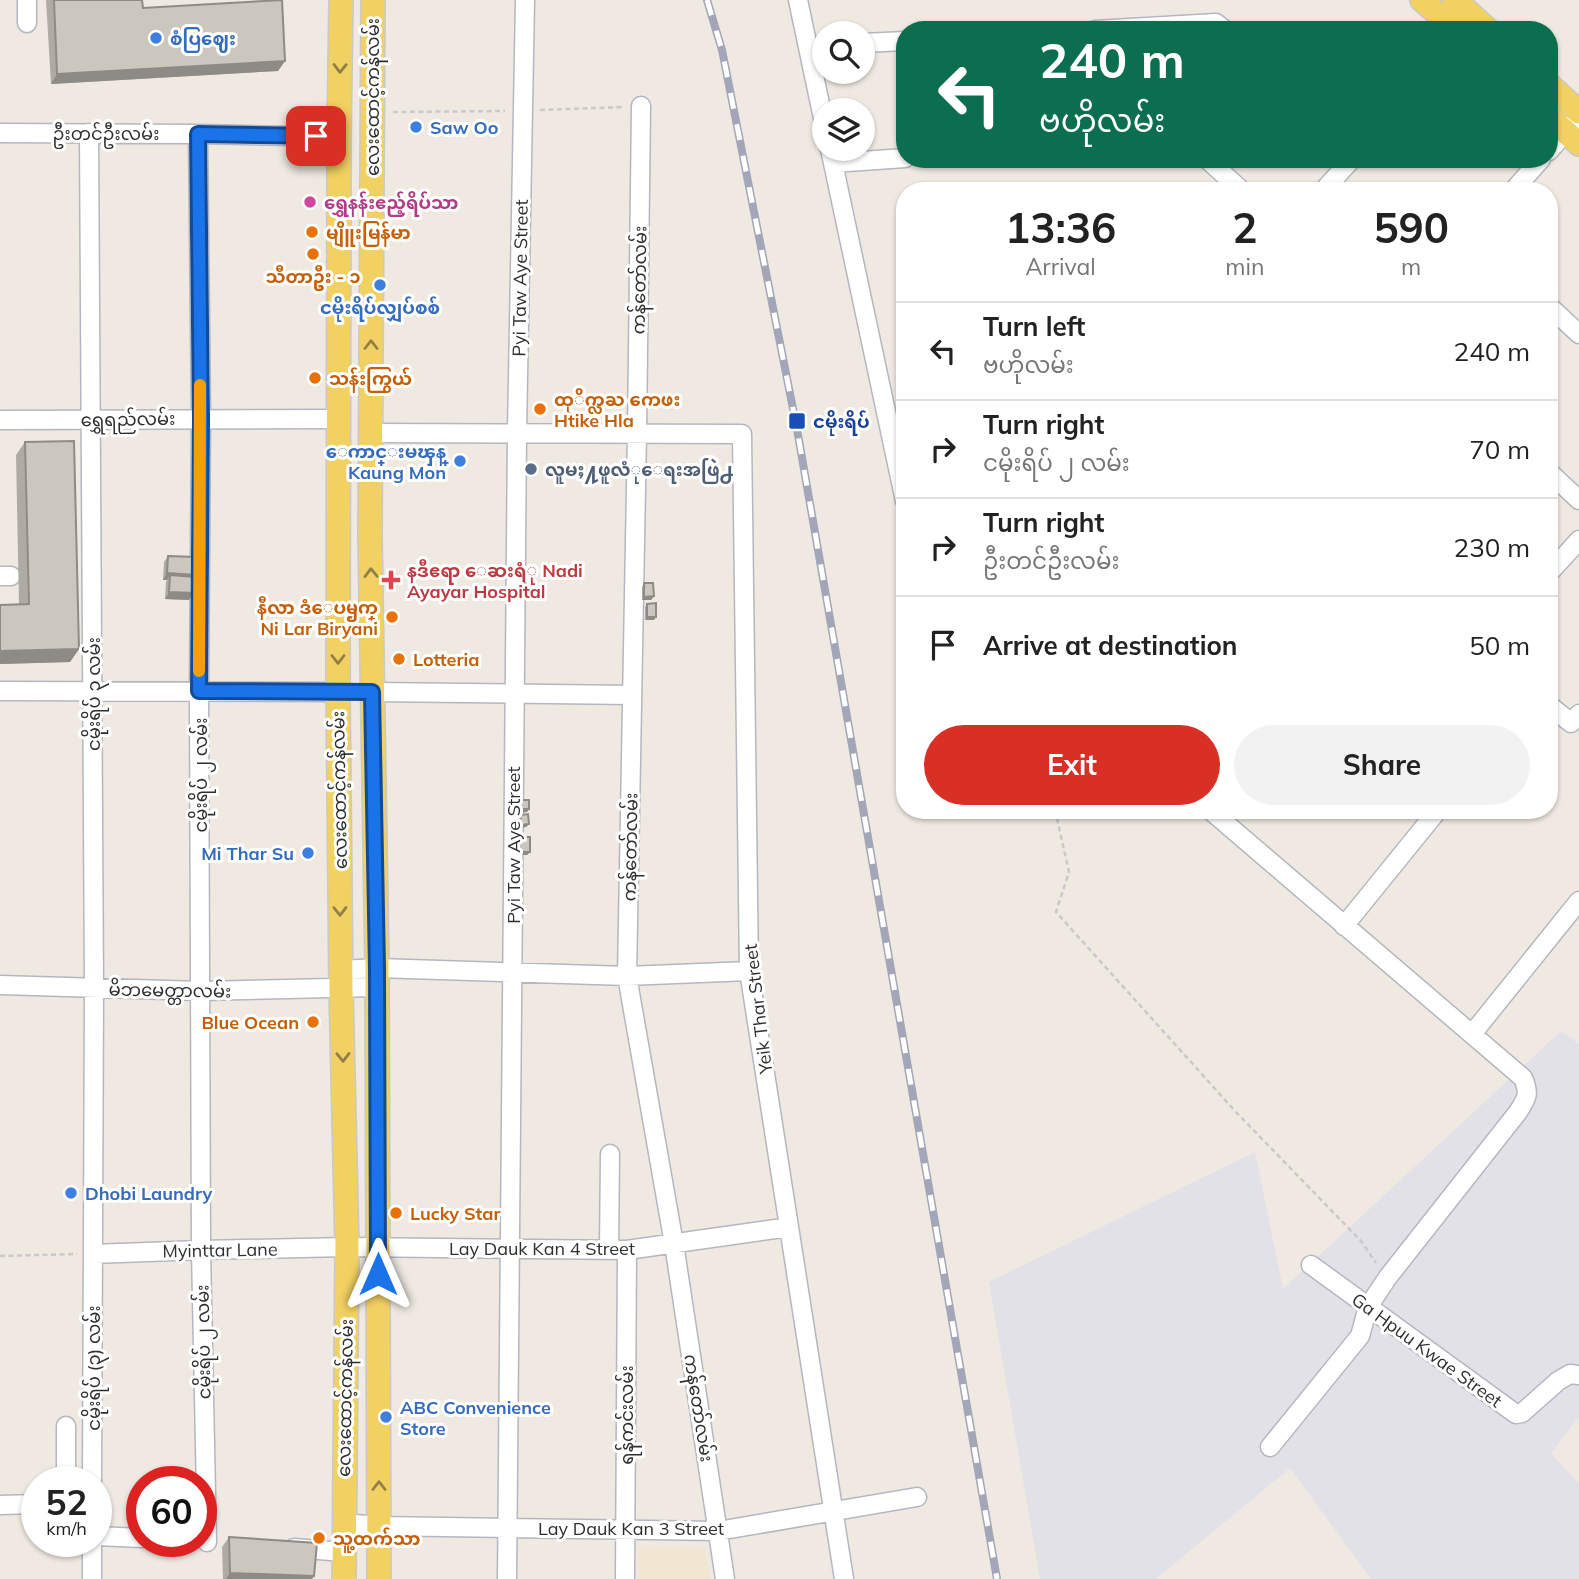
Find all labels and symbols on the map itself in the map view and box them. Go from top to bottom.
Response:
street label: လေးထောင့်ကန်လမ်း [360,18,388,176]
place label: စံပြဈေး [170,27,236,53]
marker: စံပြဈေး [148,30,164,46]
one-way arrow [332,63,348,74]
pin [286,106,346,166]
place label: Saw Oo [430,116,498,139]
marker: Saw Oo [408,119,424,135]
street label: ဦးတင်ဦးလမ်း [53,121,159,149]
place label: ရွှေနန်းဧည့်ရိပ်သာ [324,191,458,217]
marker: ရွှေနန်းဧည့်ရိပ်သာ [302,194,318,210]
street label: Pyi Taw Aye Street [507,199,533,357]
place label: မျိူးမြန်မာ [326,221,411,248]
marker: မျိူးမြန်မာ [304,224,320,240]
street label: ကန်တော်လမ်း [626,225,655,335]
marker: သီတာဦး - ၁ [305,246,321,262]
place label: သီတာဦး - ၁ [265,265,361,291]
marker: ငမိုးရိပ်လျှပ်စစ် [372,277,388,293]
place label: ငမိုးရိပ်လျှပ်စစ် [320,296,440,323]
one-way arrow [363,340,378,351]
place label: သန်းကြွယ် [329,367,412,393]
marker: သန်းကြွယ် [307,370,323,386]
place label: ထုိက္လႀ ကေဖး Htike Hla [554,388,680,432]
marker: ထုိက္လႀ ကေဖး Htike Hla [532,401,548,417]
street label: ရွှေရည်လမ်း [81,406,176,435]
place label: ငမိုးရိပ် [813,410,869,436]
marker: ငမိုးရိပ် [787,411,807,431]
place label: ေကာင္းမၾန္ Kaung Mon [326,440,449,484]
marker: ေကာင္းမၾန္ Kaung Mon [452,453,468,469]
place label: လူမႈ႔ဖူလံုေရးအဖြဲ႕ [545,458,733,485]
marker: လူမႈ႔ဖူလံုေရးအဖြဲ႕ [523,461,539,477]
place label: နဒီဧရာ ေဆးရံု Nadi Ayayar Hospital [407,559,583,603]
one-way arrow [363,567,378,578]
marker: နဒီဧရာ ေဆးရံု Nadi Ayayar Hospital [381,570,401,590]
place label: နီလာ ဒံေပၝက္ Ni Lar Biryani [257,596,378,640]
marker: နီလာ ဒံေပၝက္ Ni Lar Biryani [384,609,400,625]
street label: ငမိုးရိပ် ၃ လမ်း [80,637,109,751]
place label: Lotteria [413,648,479,671]
marker: Lotteria [391,651,407,667]
one-way arrow [330,654,346,665]
street label: လေးထောင့်ကန်လမ်း [325,711,356,869]
street label: ငမိုးရိပ် ၂ လမ်း [187,718,216,832]
street label: Pyi Taw Aye Street [502,766,525,924]
street label: ကန်တော်လမ်း [617,792,646,902]
place label: Mi Thar Su [201,842,294,865]
marker: Mi Thar Su [300,845,316,861]
one-way arrow [332,906,348,917]
street label: Yeik Thar Street [739,943,778,1076]
street label: မိဘမေတ္တာလမ်း [108,975,232,1007]
place label: Blue Ocean [201,1011,299,1034]
marker: Blue Ocean [305,1014,321,1030]
one-way arrow [335,1052,350,1063]
place label: Dhobi Laundry [85,1182,213,1205]
marker: Dhobi Laundry [63,1185,79,1201]
place label: Lucky Star [410,1202,502,1225]
marker: Lucky Star [388,1205,404,1221]
street label: Myinttar Lane [162,1237,278,1263]
position arrow [341,1237,415,1311]
street label: Lay Dauk Kan 4 Street [449,1237,635,1260]
street label: ငမိုးရိပ် ၂ လမ်း [188,1284,220,1400]
street label: Ga Hpuu Kwae Street [1347,1288,1507,1412]
street label: ငမိုးရိပ် (၃) လမ်း [80,1305,109,1431]
street label: လေးထောင့်ကန်လမ်း [331,1319,362,1477]
street label: ကန်တော်လမ်း [675,1352,720,1464]
street label: ရန်ကင်းလမ်း [614,1365,642,1465]
place label: ABC Convenience Store [400,1396,551,1440]
marker: ABC Convenience Store [378,1409,394,1425]
speed limit sign: 60 [126,1466,217,1557]
one-way arrow [371,1481,387,1491]
street label: Lay Dauk Kan 3 Street [538,1517,724,1540]
place label: သူ့ထက်သာ [333,1527,420,1553]
marker: သူ့ထက်သာ [311,1530,327,1546]

